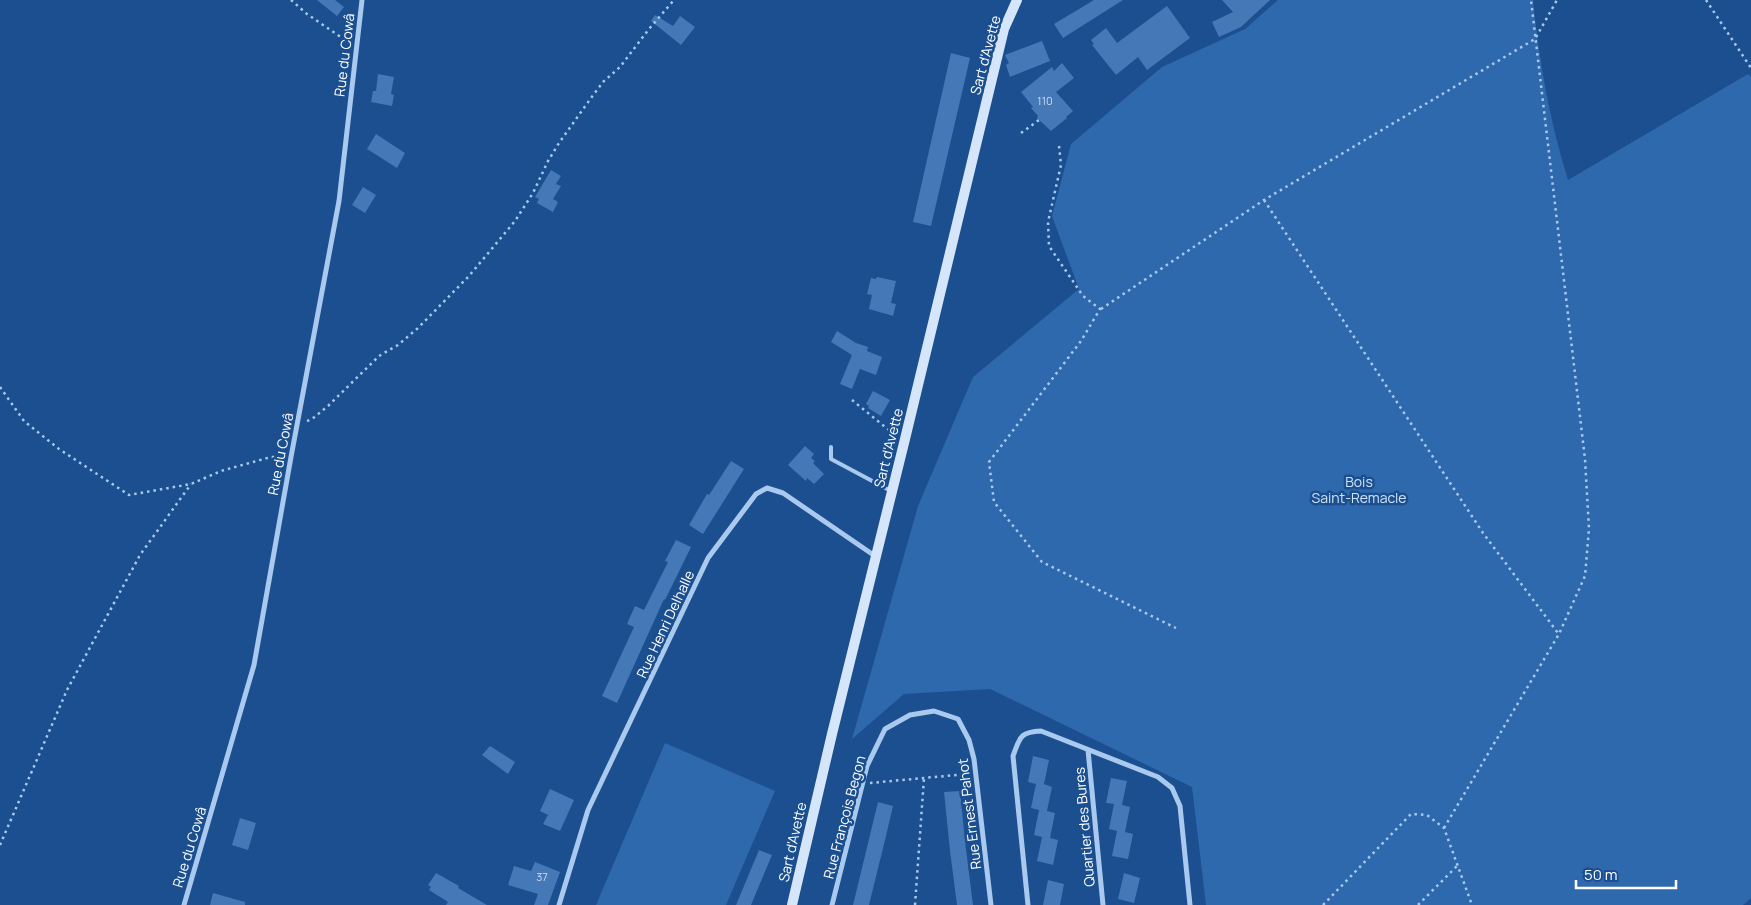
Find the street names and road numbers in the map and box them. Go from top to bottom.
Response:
street label: Rue du Cowâ [329,12,359,98]
street label: Sart d'Avette [965,13,1005,97]
street label: Sart d'Avette [869,406,907,490]
street label: Rue du Cowâ [263,411,297,497]
street label: Rue Henri Delhalle [632,567,698,681]
street label: Rue François Begon [818,753,870,881]
street label: Rue Ernest Pahot [953,757,985,870]
street label: Quartier des Bures [1069,766,1099,888]
street label: Sart d'Avette [774,800,810,884]
street label: Rue du Cowâ [168,804,210,890]

